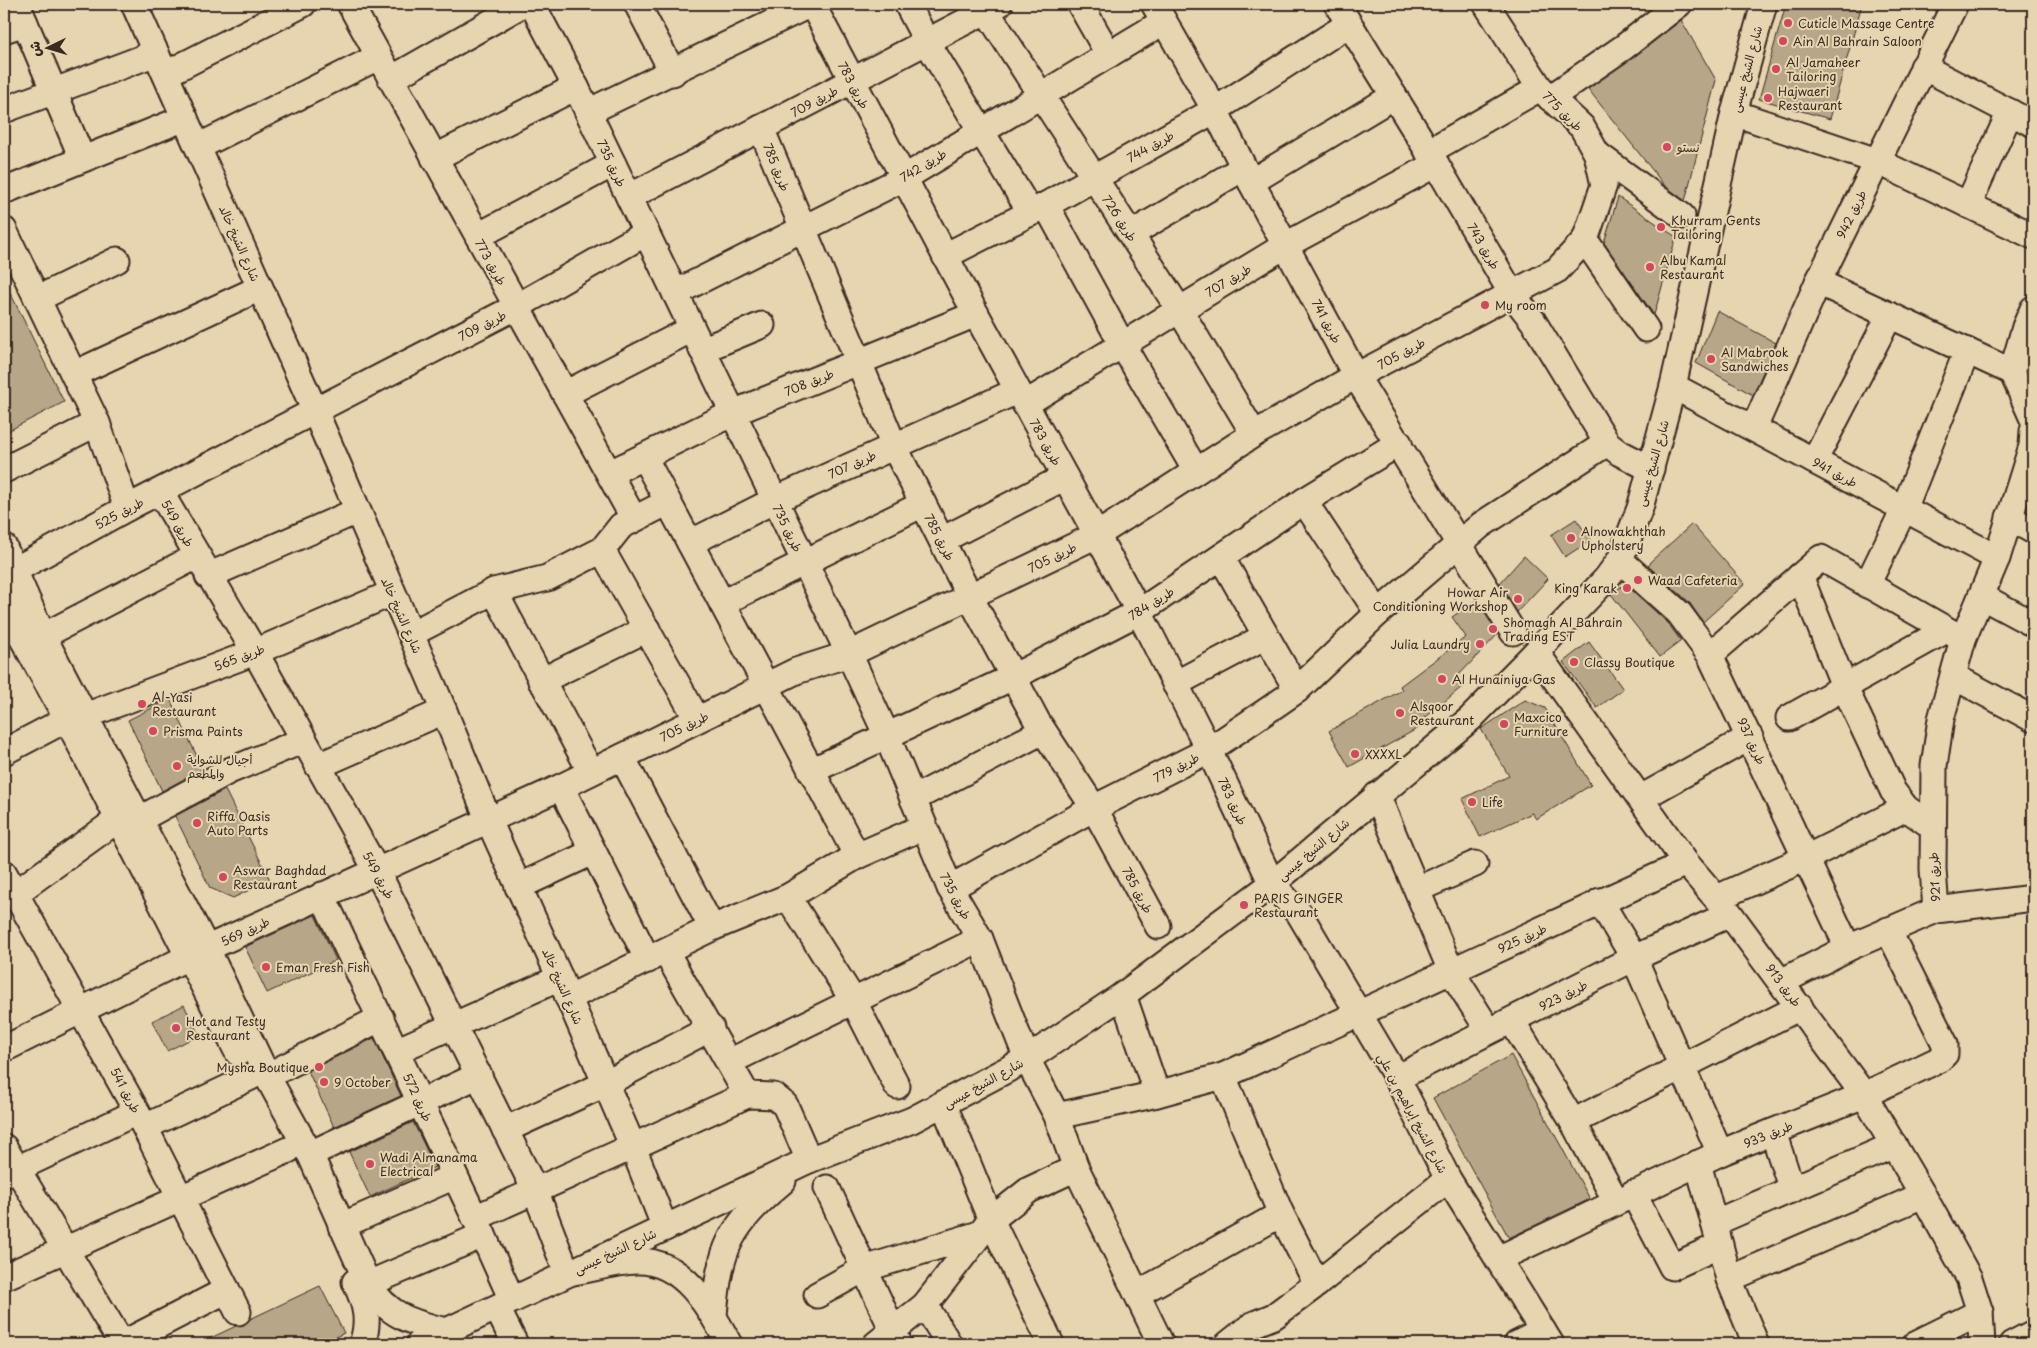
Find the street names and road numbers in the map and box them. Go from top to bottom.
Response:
street label: شارع الشيخ عيسى [1726,24,1767,115]
street label: طريق 783 [834,58,874,112]
street label: طريق 709 [787,81,841,121]
street label: طريق 775 [1539,87,1587,135]
street label: طريق 744 [1123,126,1177,166]
street label: طريق 735 [593,136,631,190]
street label: طريق 785 [759,140,795,194]
street label: طريق 742 [896,144,950,186]
street label: طريق 942 [1832,187,1870,241]
street label: طريق 726 [1098,191,1142,245]
street label: شارع الشيخ خالد [214,202,265,284]
street label: طريق 743 [1463,219,1505,273]
street label: طريق 773 [471,236,511,288]
street label: طريق 707 [1202,259,1254,301]
street label: طريق 741 [1308,296,1346,346]
street label: طريق 709 [455,305,509,345]
street label: طريق 705 [1374,333,1428,373]
street label: طريق 708 [782,364,836,400]
street label: طريق 783 [1026,415,1066,469]
street label: شارع الشيخ عيسى [1631,418,1674,509]
street label: طريق 707 [825,445,879,483]
street label: طريق 941 [1809,453,1861,491]
street label: طريق 525 [91,493,147,533]
street label: طريق 549 [157,496,199,550]
street label: طريق 735 [769,501,807,555]
street label: طريق 785 [921,510,959,564]
street label: طريق 705 [1025,538,1079,576]
street label: شارع الشيخ خالد [376,574,427,656]
street label: طريق 784 [1125,582,1177,624]
street label: طريق 565 [211,639,267,675]
street label: طريق 705 [657,707,711,745]
street label: طريق 937 [1733,715,1771,767]
street label: طريق 779 [1150,748,1202,786]
street label: طريق 783 [1214,774,1252,828]
street label: شارع الشيخ عيسى [1273,813,1354,885]
street label: طريق 549 [359,848,399,902]
street label: طريق 921 [1924,852,1944,902]
street label: طريق 785 [1118,864,1158,916]
street label: طريق 735 [936,869,976,923]
street label: طريق 569 [218,912,272,950]
street label: طريق 925 [1495,919,1549,957]
street label: شارع الشيخ خالد [537,945,588,1027]
street label: طريق 913 [1762,960,1806,1010]
street label: طريق 923 [1536,975,1590,1015]
street label: شارع الشيخ إبراهيم بن علي [1371,1050,1452,1178]
street label: شارع الشيخ عيسى [940,1054,1027,1113]
street label: طريق 541 [106,1064,146,1116]
street label: طريق 572 [399,1070,437,1124]
street label: طريق 933 [1741,1116,1795,1152]
street label: شارع الشيخ عيسى [571,1224,660,1279]

